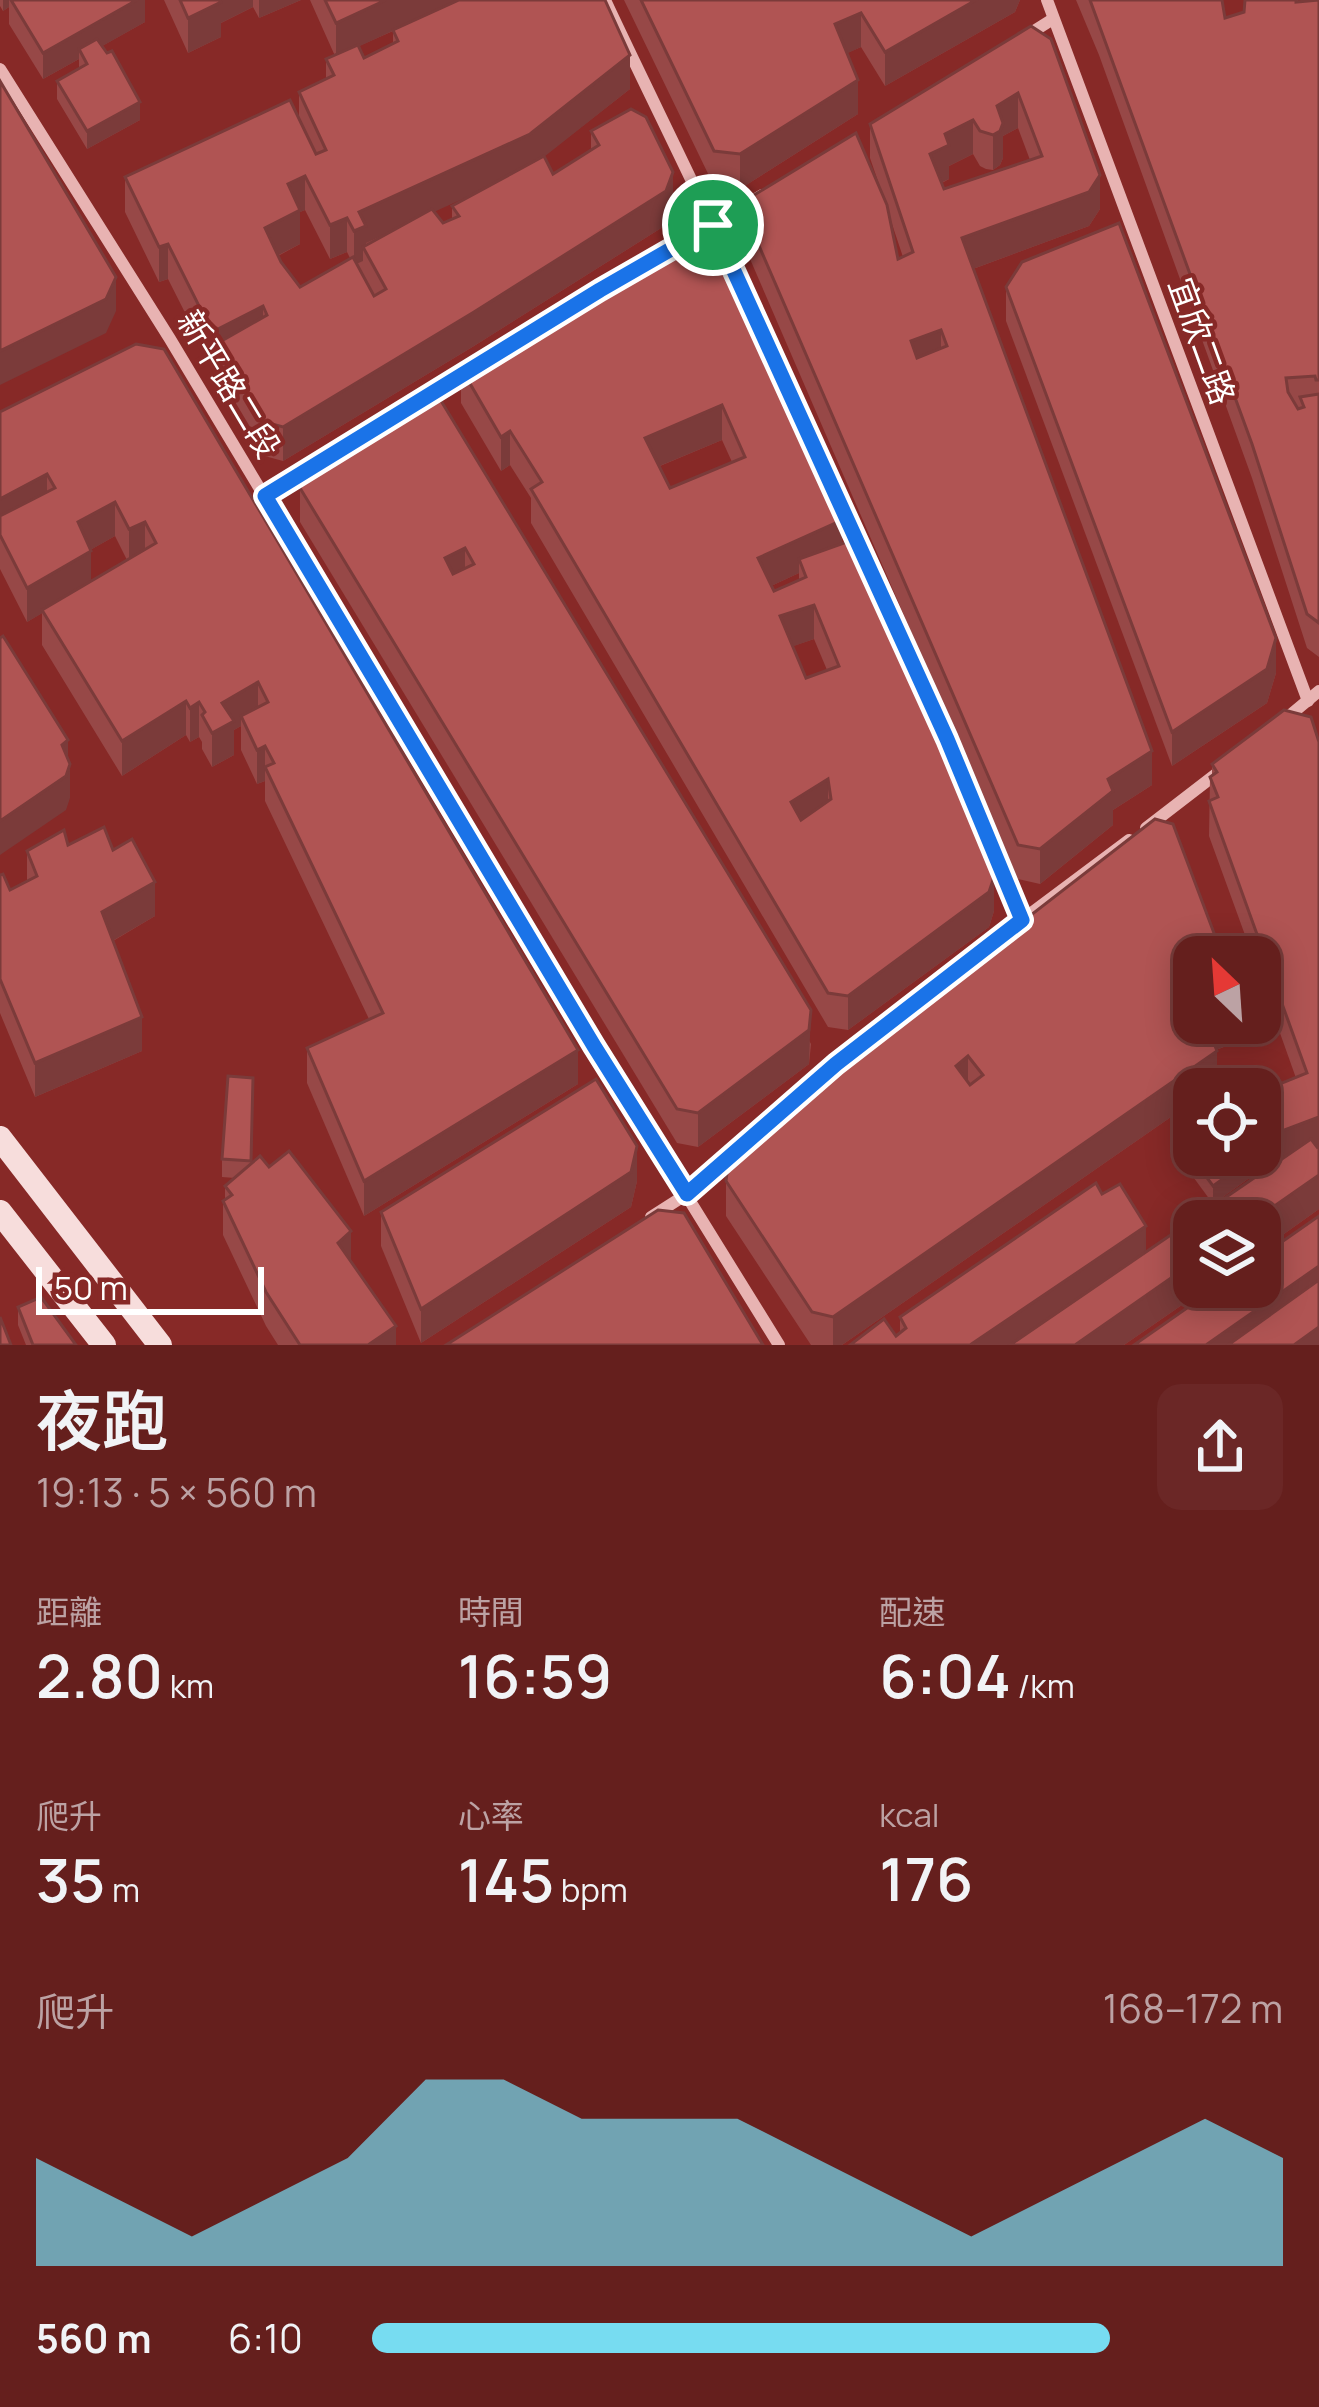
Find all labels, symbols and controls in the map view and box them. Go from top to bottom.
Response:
pin [662,174,764,276]
icon: arrive [680,192,746,258]
street label: 宜欣二路 [1159,271,1246,411]
street label: 新平路二段 [168,301,291,466]
north arrow [1173,936,1281,1044]
map controls [1173,936,1281,1308]
button: locate [1173,1068,1281,1176]
button: layers [1173,1200,1281,1308]
scale bar [36,1261,264,1314]
text: 50 m [54,1265,128,1310]
text: 夜跑 [36,1375,168,1465]
button: share [1157,1384,1283,1510]
text: 19:13 · 5 × 560 m [36,1465,317,1519]
text: 距離 [36,1589,102,1634]
text: 時間 [458,1589,524,1634]
text: 配速 [879,1589,945,1634]
text: 2.80 [36,1634,163,1716]
text: 16:59 [458,1634,612,1716]
text: 6:04 [879,1634,1011,1716]
text: km [163,1663,214,1708]
text: /km [1011,1663,1075,1708]
text: kcal [879,1792,940,1837]
text: 爬升 [36,1793,102,1838]
text: 心率 [458,1793,524,1838]
text: 176 [879,1837,973,1919]
text: 35 [36,1838,105,1920]
text: 145 [458,1838,554,1920]
text: m [105,1867,140,1912]
text: bpm [554,1867,628,1912]
text: 168–172 m [1103,1981,1283,2035]
text: 爬升 [36,1984,114,2038]
text: 560 m [36,2311,152,2365]
text: 6:10 [228,2311,303,2365]

